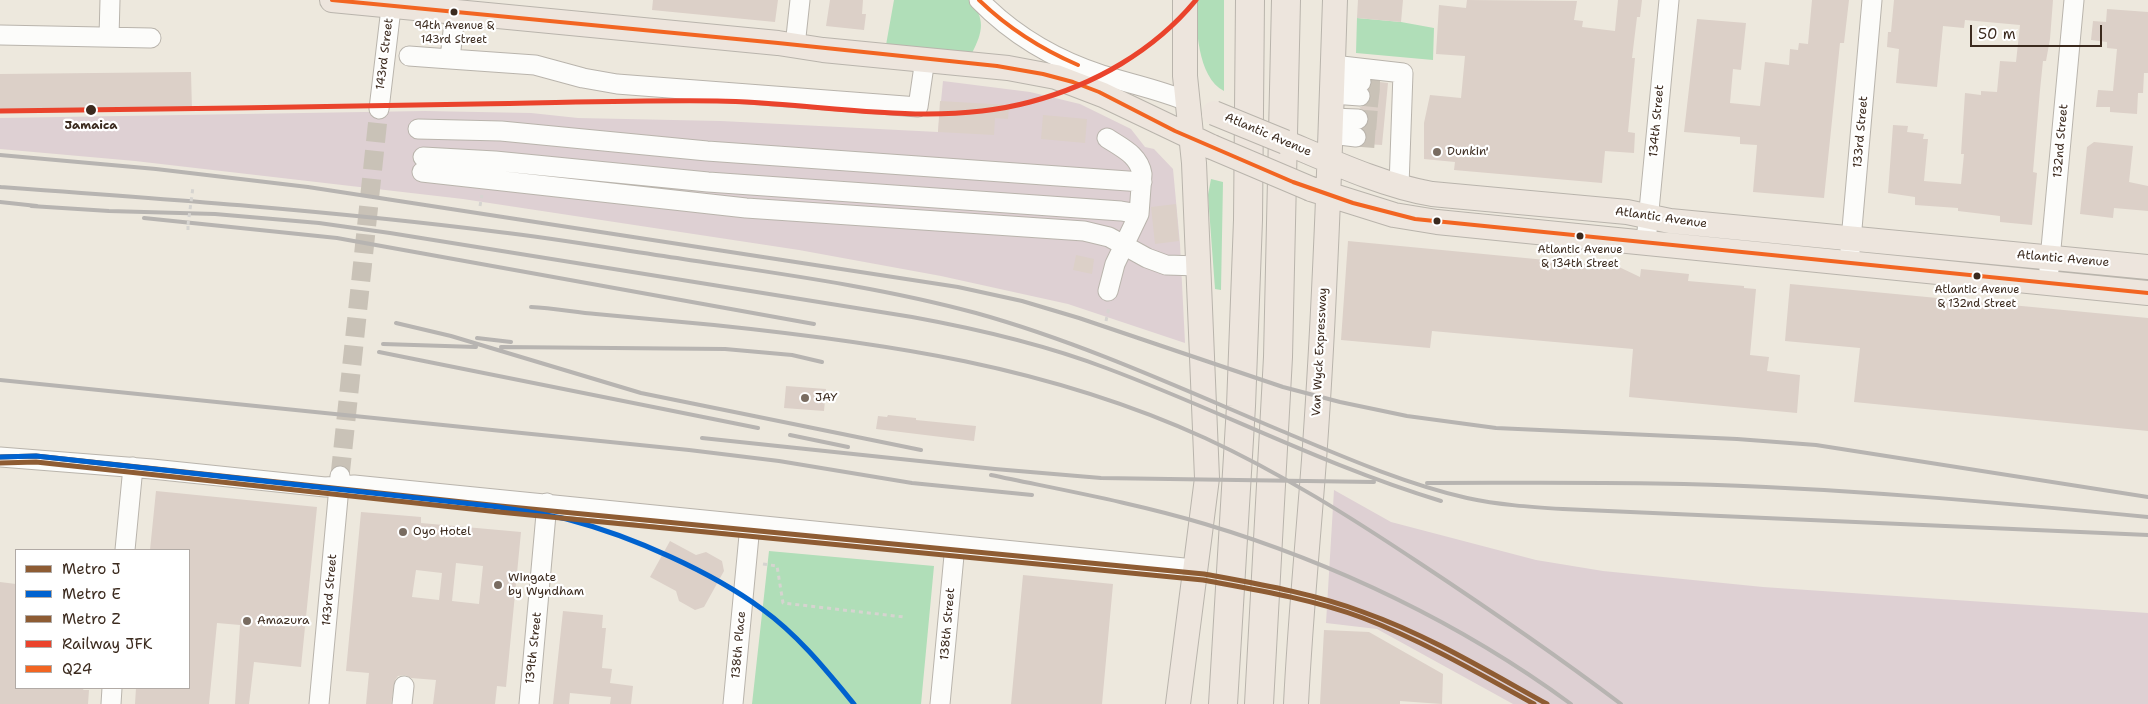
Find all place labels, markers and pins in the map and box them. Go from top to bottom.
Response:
marker: 94th Avenue & 143rd Street [449,7,459,17]
place label: 94th Avenue & 143rd Street [414,19,494,45]
marker: Jamaica [84,103,98,117]
place label: Jamaica [64,119,118,133]
place label: Dunkin' [1447,145,1489,159]
marker: Dunkin' [1431,146,1443,158]
unlabelled marker [1432,216,1442,226]
marker: Atlantic Avenue & 134th Street [1575,231,1585,241]
place label: Atlantic Avenue & 134th Street [1538,243,1622,269]
marker: Atlantic Avenue & 132nd Street [1972,271,1982,281]
place label: Atlantic Avenue & 132nd Street [1935,283,2019,309]
place label: JAY [815,391,838,405]
marker: JAY [799,392,811,404]
place label: Oyo Hotel [413,525,471,539]
marker: Oyo Hotel [397,526,409,538]
place label: Wingate by Wyndham [508,571,584,599]
marker: Wingate by Wyndham [492,579,504,591]
place label: Amazura [257,614,309,628]
marker: Amazura [241,615,253,627]

